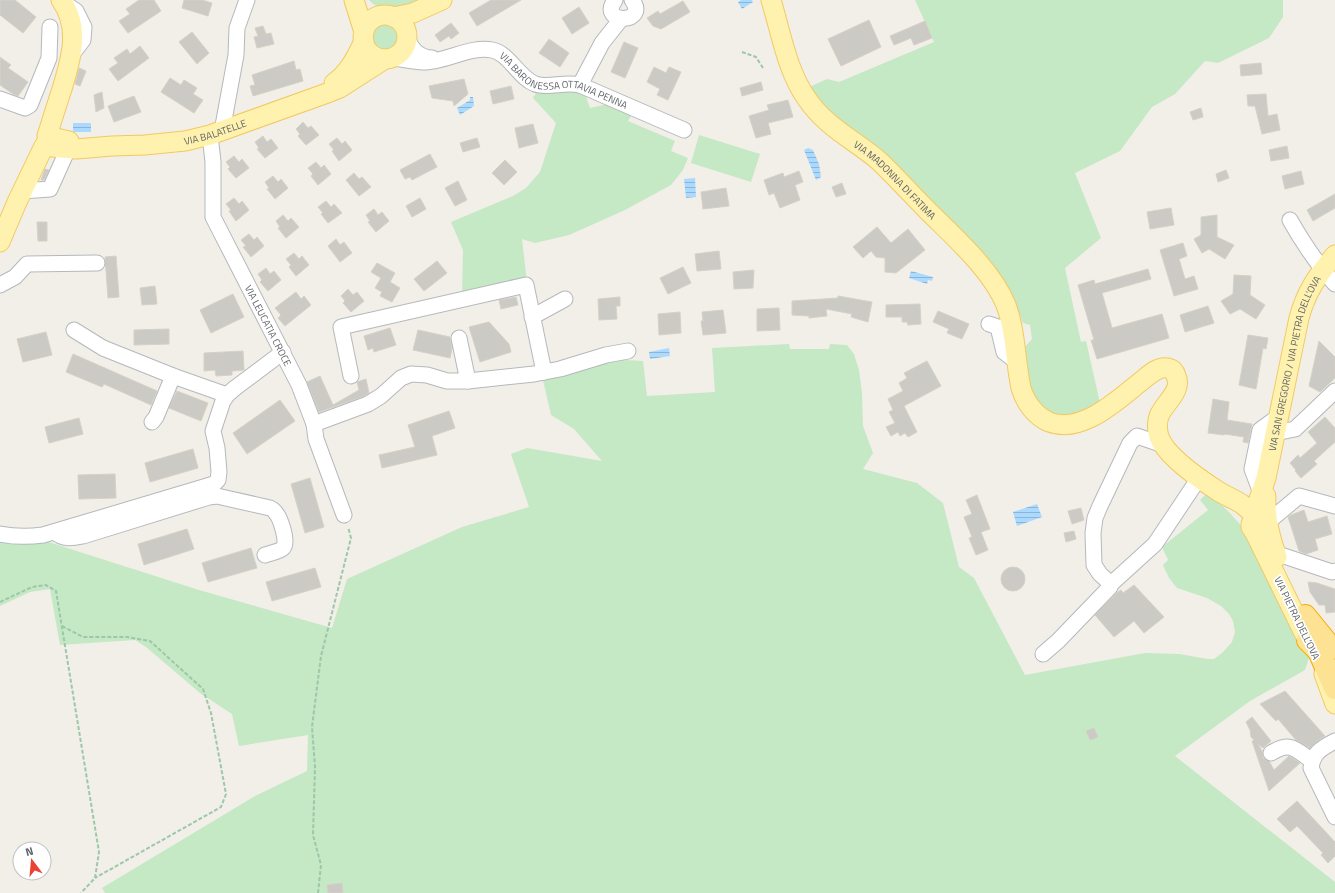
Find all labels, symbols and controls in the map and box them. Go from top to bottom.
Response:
street label: VIA BARONESSA OTTAVIA PENNA [497,48,630,112]
street label: VIA BALATELLE [182,115,249,148]
street label: VIA MADONNA DI FATIMA [851,137,940,223]
street label: VIA SAN GREGORIO / VIA PIETRA DELL'OVA [1264,272,1324,452]
street label: VIA LEUCATIA CROCE [241,282,296,369]
street label: VIA PIETRA DELL'OVA [1270,574,1324,662]
north arrow [12,841,52,881]
text: N [23,843,35,860]

